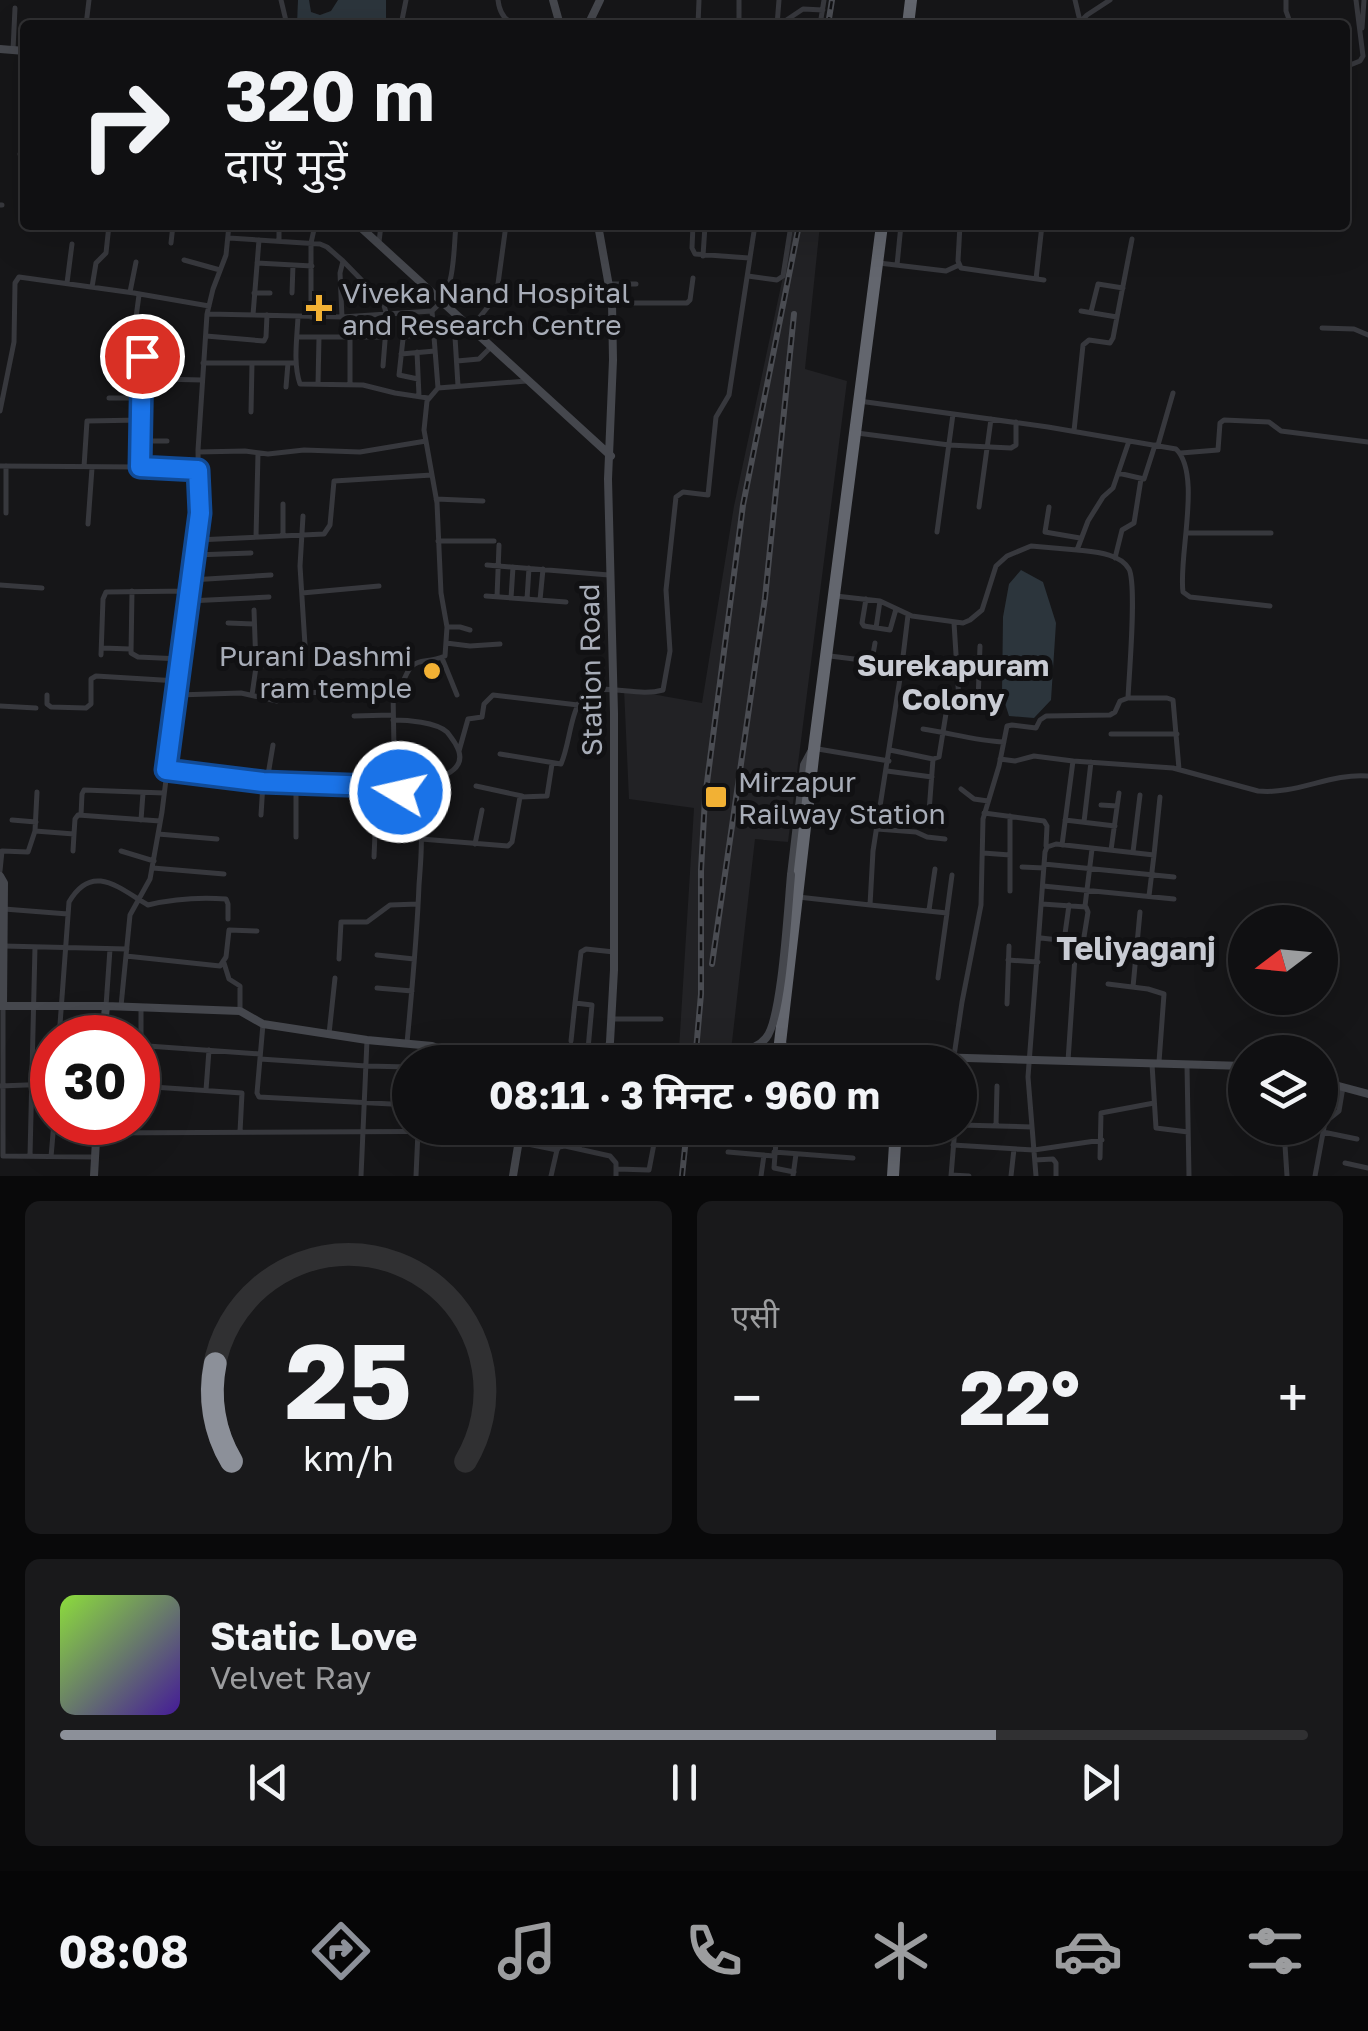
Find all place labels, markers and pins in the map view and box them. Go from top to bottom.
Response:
place label: Viveka Nand Hospital and Research Centre [342,276,630,341]
marker: Viveka Nand Hospital and Research Centre [306,295,332,321]
pin [100,314,185,399]
place label: Purani Dashmi ram temple [219,639,412,704]
marker: Purani Dashmi ram temple [421,660,443,682]
place label: Mirzapur Railway Station [738,765,946,830]
marker: Mirzapur Railway Station [703,784,729,810]

